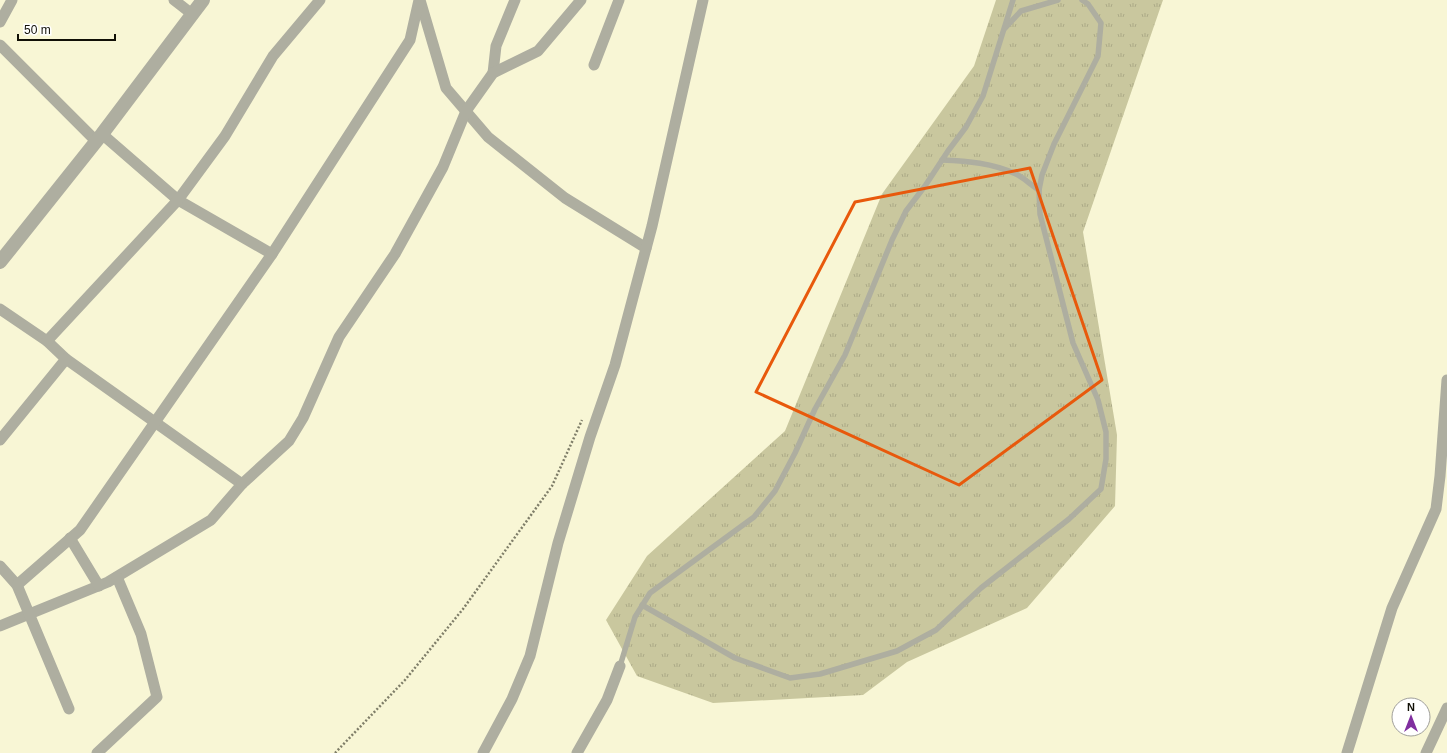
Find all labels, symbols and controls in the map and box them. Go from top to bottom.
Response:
scale bar [18,16,115,42]
text: 50 m [24,23,51,37]
north arrow [1391,697,1431,737]
text: N [1407,701,1415,713]

